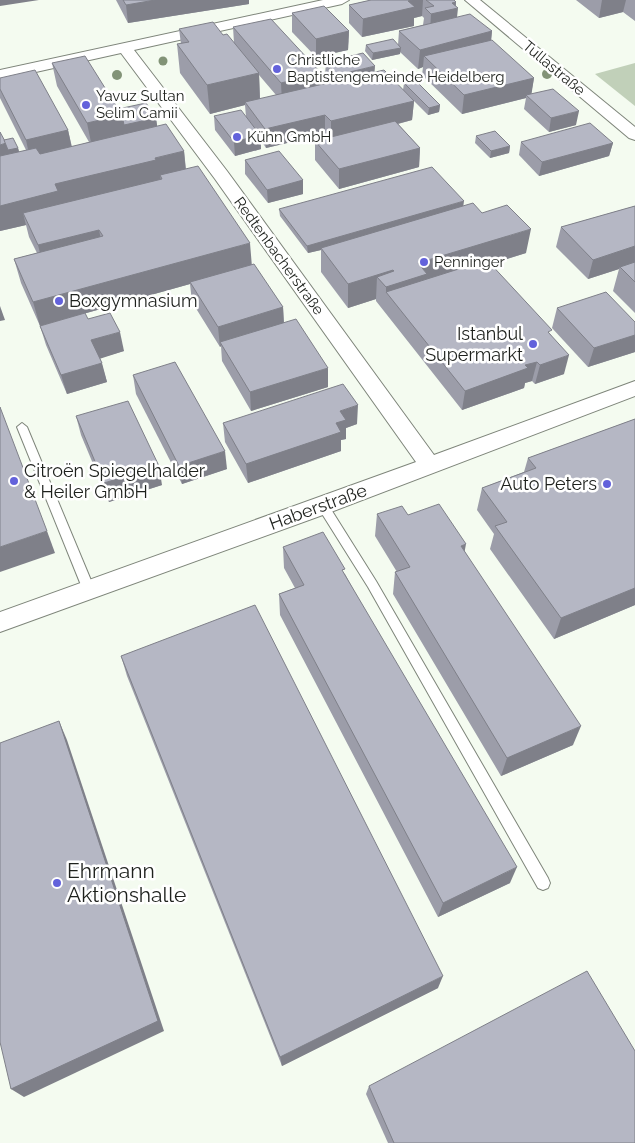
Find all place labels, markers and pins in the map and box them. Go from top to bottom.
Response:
place label: Christliche Baptistengemeinde Heidelberg [287,51,505,86]
marker: Christliche Baptistengemeinde Heidelberg [271,63,283,75]
place label: Yavuz Sultan Selim Camii [96,87,185,122]
marker: Yavuz Sultan Selim Camii [80,99,92,111]
place label: Kühn GmbH [247,128,331,146]
marker: Kühn GmbH [231,131,243,143]
place label: Penninger [434,253,506,271]
marker: Penninger [418,256,430,268]
place label: Boxgymnasium [69,290,198,311]
marker: Boxgymnasium [53,295,65,307]
place label: Istanbul Supermarkt [425,323,523,365]
marker: Istanbul Supermarkt [527,338,539,350]
place label: Citroën Spiegelhalder & Heiler GmbH [24,460,206,502]
place label: Auto Peters [500,473,597,494]
marker: Citroën Spiegelhalder & Heiler GmbH [8,475,20,487]
marker: Auto Peters [601,478,613,490]
place label: Ehrmann Aktionshalle [67,858,186,907]
marker: Ehrmann Aktionshalle [51,877,63,889]

